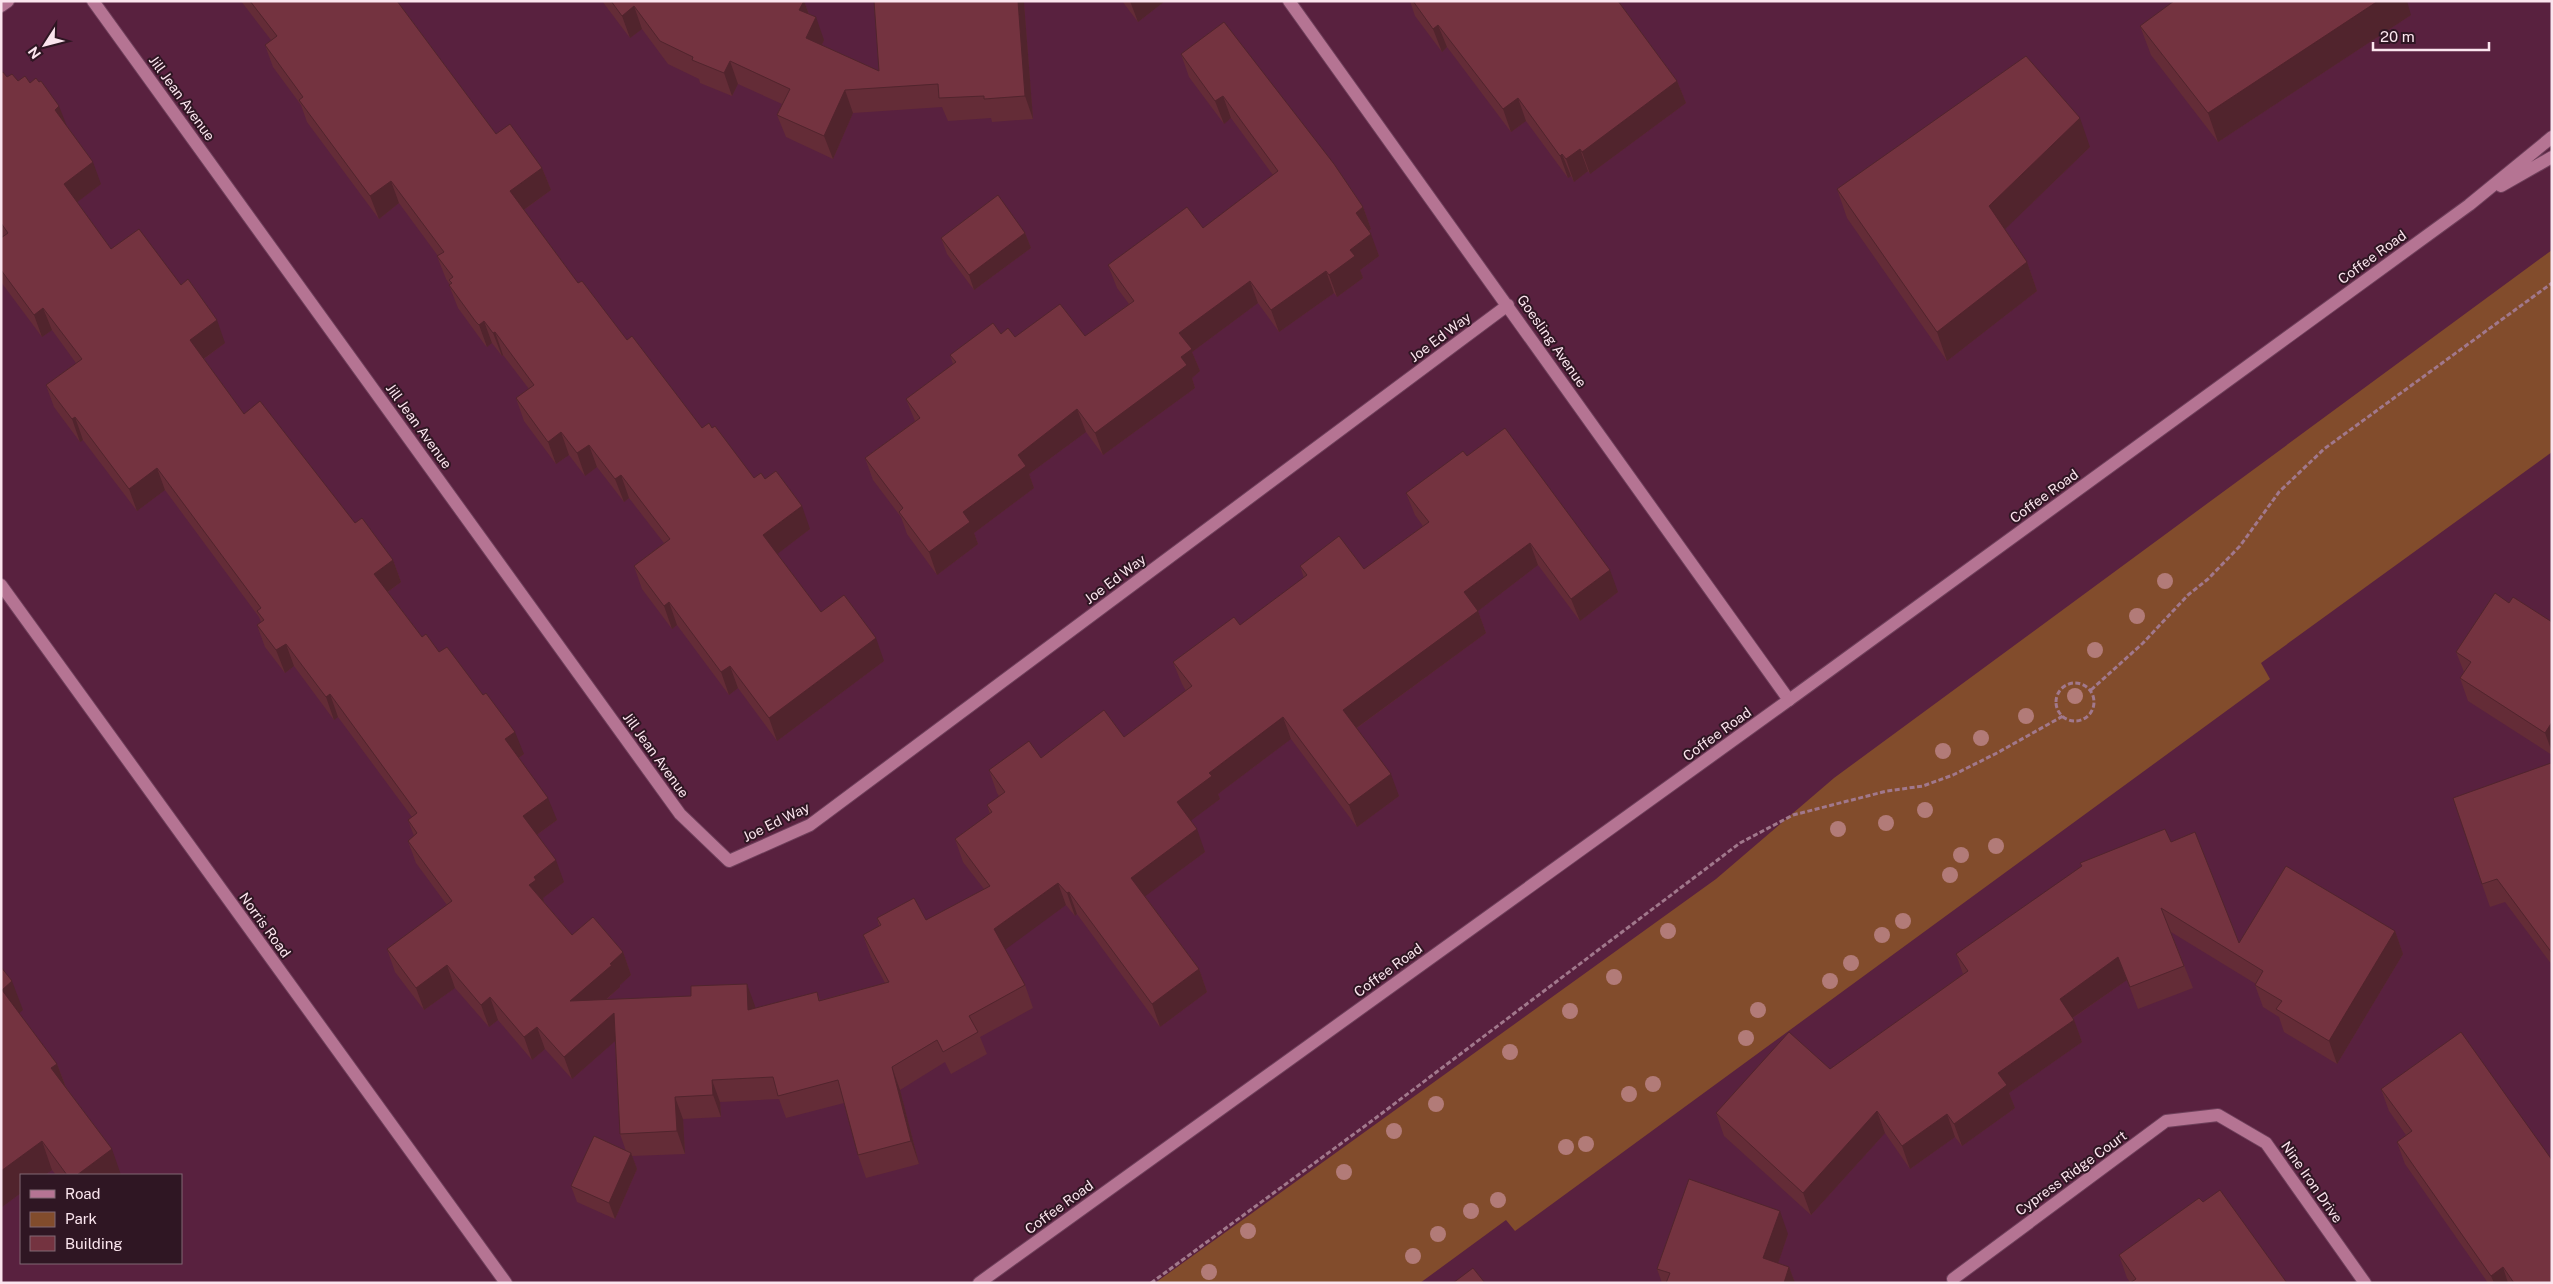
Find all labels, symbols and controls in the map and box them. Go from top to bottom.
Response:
north arrow [20,20,70,70]
scale bar [2373,20,2489,52]
text: 20 m [2380,28,2415,45]
text: N [25,44,44,62]
street label: Jill Jean Avenue [146,52,218,144]
street label: Coffee Road [2335,227,2409,287]
street label: Goesling Avenue [1514,292,1590,390]
street label: Joe Ed Way [1406,309,1474,365]
street label: Jill Jean Avenue [383,380,455,472]
street label: Coffee Road [2007,466,2081,526]
street label: Joe Ed Way [1081,551,1149,607]
street label: Coffee Road [1680,704,1754,764]
street label: Jill Jean Avenue [620,709,692,801]
street label: Joe Ed Way [740,799,812,845]
street label: Norris Road [236,889,294,961]
street label: Coffee Road [1351,940,1425,1000]
street label: Cypress Ridge Court [2012,1127,2130,1219]
street label: Nine Iron Drive [2278,1138,2346,1226]
legend [20,1174,182,1264]
street label: Coffee Road [1022,1177,1096,1237]
text: Road [65,1185,101,1202]
text: Park [65,1210,97,1227]
text: Building [65,1235,123,1252]

